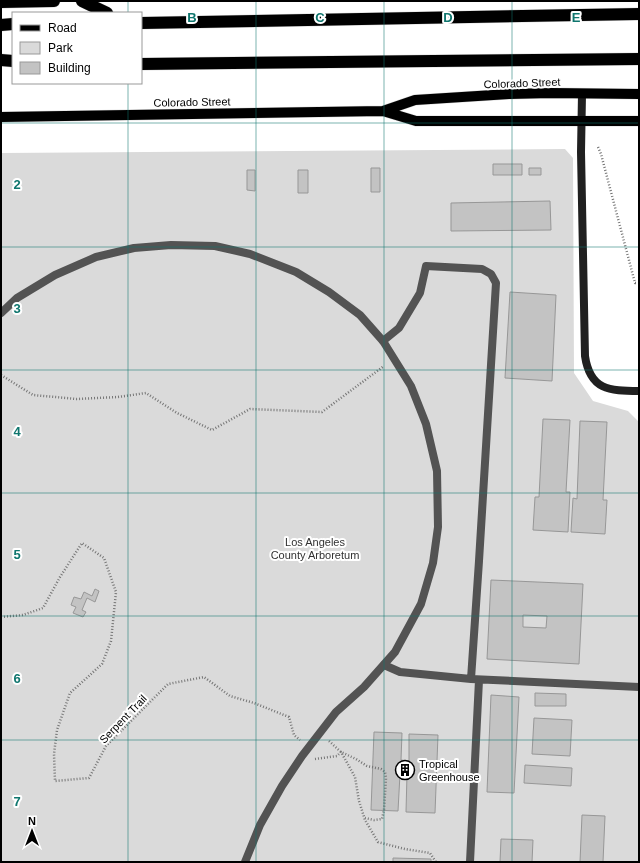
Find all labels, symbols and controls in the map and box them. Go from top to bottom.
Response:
text: B [187,10,197,25]
text: C [315,10,325,25]
text: D [443,10,453,25]
text: E [572,10,581,25]
legend [12,12,142,84]
text: Road [48,21,77,35]
text: Park [48,41,74,55]
text: Building [48,61,91,75]
street label: Colorado Street [483,76,561,90]
street label: Colorado Street [153,95,231,109]
text: 2 [13,177,21,192]
text: 3 [13,301,21,316]
text: 4 [13,424,21,439]
park label: Los Angeles County Arboretum [271,536,359,561]
text: 5 [13,547,21,562]
text: 6 [13,671,21,686]
street label: Serpent Trail [97,692,149,746]
place label: Tropical Greenhouse [419,758,480,783]
building icon: Tropical Greenhouse [394,759,416,781]
text: 7 [13,794,21,809]
north arrow [12,811,52,851]
text: N [28,815,36,827]

